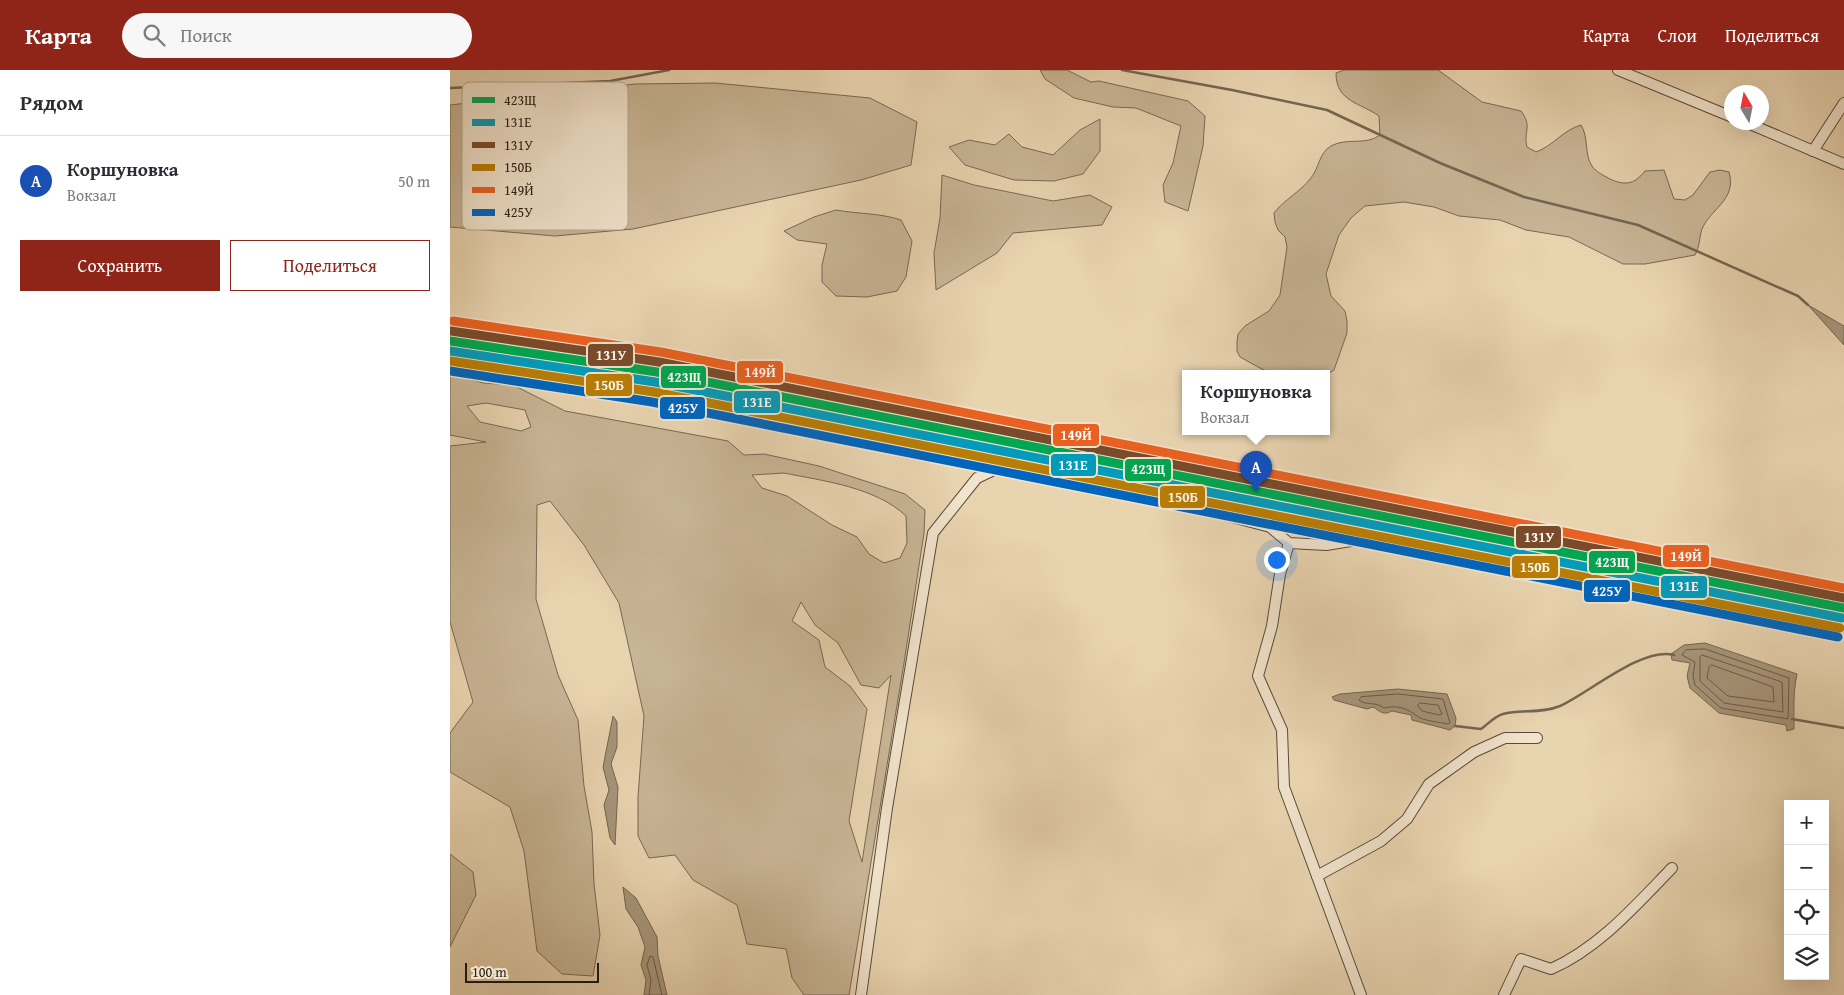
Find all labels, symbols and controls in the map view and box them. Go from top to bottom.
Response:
search box [122,13,472,58]
text: Карта [25,18,92,53]
icon: search [140,21,168,49]
text: Поиск [180,21,232,49]
text: Карта [1583,22,1630,49]
text: Слои [1658,22,1697,49]
text: Поделиться [1725,22,1819,49]
legend [462,82,628,230]
north arrow [1724,85,1769,130]
text: Рядом [20,87,83,118]
text: 423Щ [504,90,536,110]
text: 131Е [504,112,531,132]
text: 131У [504,135,533,155]
text: Коршуновка [67,155,179,183]
text: 150Б [504,157,532,177]
text: A [31,169,41,193]
text: 50 m [398,169,430,193]
text: 149Й [504,180,534,200]
text: Вокзал [67,183,116,207]
text: 425У [504,202,533,222]
button: Сохранить [20,240,220,291]
button: Поделиться [230,240,430,291]
line badge: 131У [587,343,634,367]
text: 131У [596,345,627,365]
line badge: 149Й [736,360,784,384]
text: 149Й [744,362,776,382]
line badge: 423Щ [660,365,707,389]
text: 423Щ [667,367,702,387]
popup [1182,370,1330,435]
line badge: 150Б [585,373,633,397]
text: 150Б [594,375,624,395]
text: Коршуновка [1200,377,1312,405]
line badge: 131Е [733,390,781,414]
text: 131Е [742,392,772,412]
line badge: 425У [659,396,706,420]
text: 425У [668,398,699,418]
text: Вокзал [1200,405,1249,429]
line badge: 149Й [1052,423,1100,447]
text: 149Й [1060,425,1092,445]
pin: A [1240,451,1272,492]
line badge: 131Е [1050,453,1097,477]
text: 131Е [1058,455,1088,475]
line badge: 423Щ [1124,458,1172,482]
text: 423Щ [1131,459,1166,479]
line badge: 150Б [1159,485,1206,509]
text: 150Б [1168,487,1198,507]
line badge: 131У [1515,525,1562,549]
text: 131У [1524,527,1555,547]
line badge: 149Й [1662,544,1710,568]
text: 149Й [1670,546,1702,566]
your location [1264,547,1290,573]
line badge: 423Щ [1588,550,1636,574]
text: 423Щ [1595,552,1630,572]
line badge: 150Б [1511,555,1559,579]
text: 150Б [1520,557,1550,577]
line badge: 131Е [1660,575,1708,599]
text: 131Е [1669,576,1699,596]
line badge: 425У [1583,579,1631,603]
text: 425У [1592,581,1623,601]
map controls [1784,800,1829,980]
button: + [1784,800,1829,845]
button: − [1784,845,1829,890]
button: locate [1784,890,1829,935]
button: layers [1784,935,1829,980]
scale bar [465,960,599,983]
text: 100 m [472,962,507,982]

